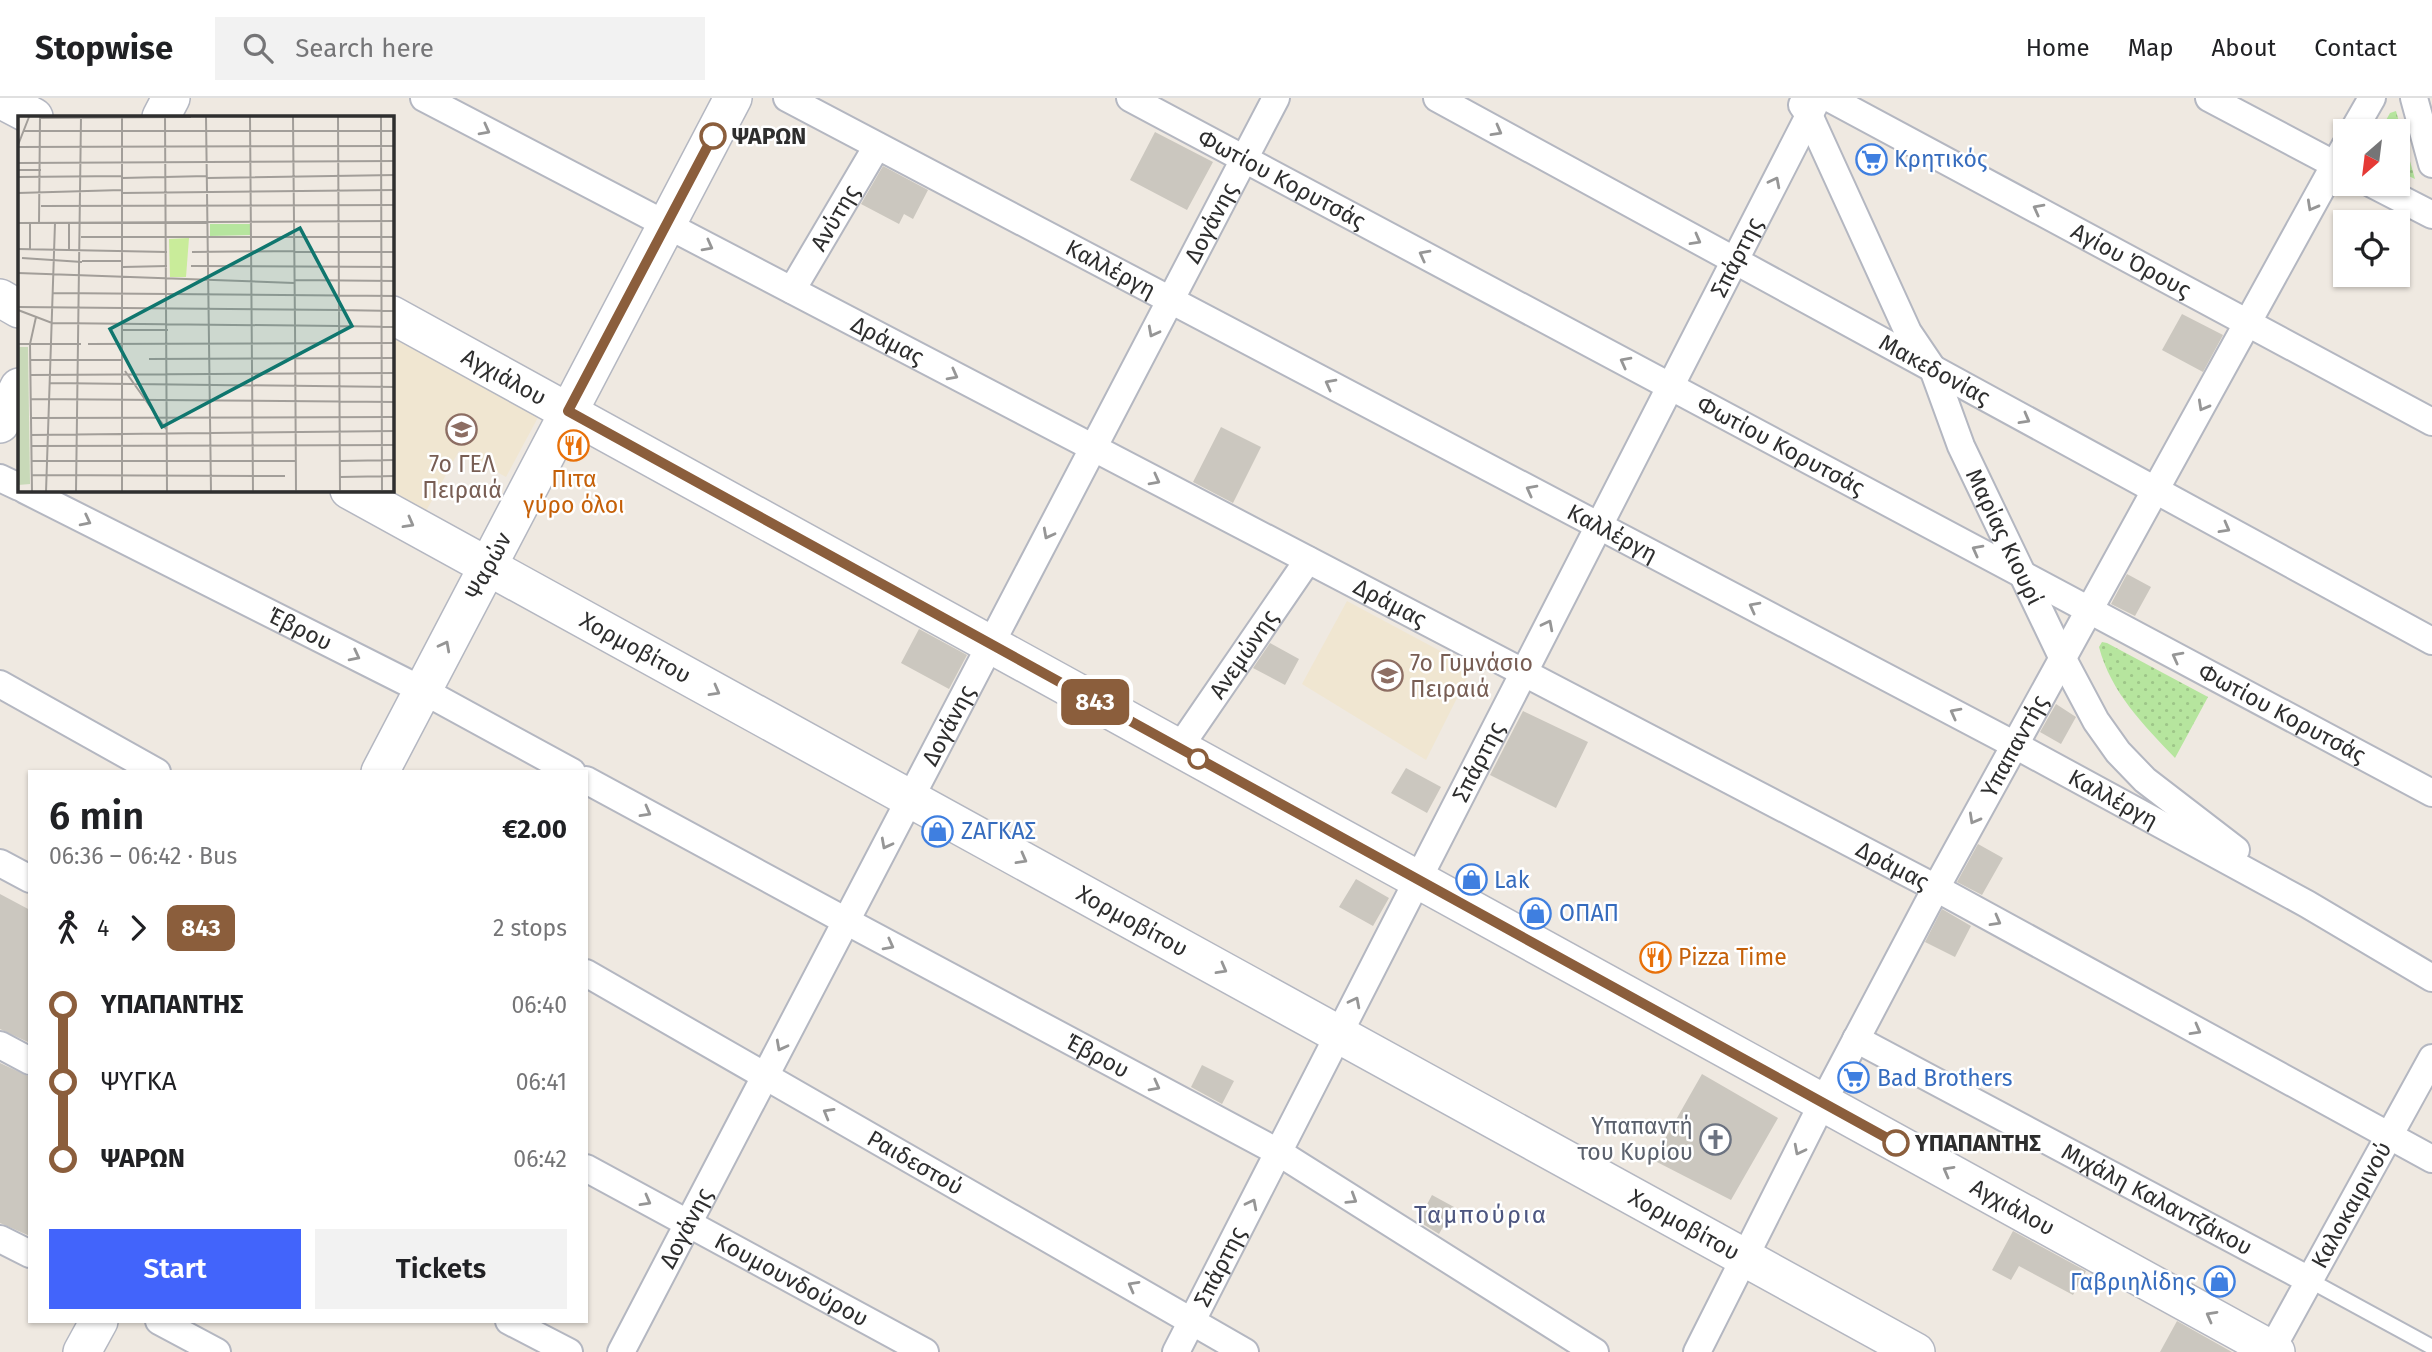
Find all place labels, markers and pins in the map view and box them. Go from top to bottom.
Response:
place label: ΨΑΡΩΝ [732,122,806,150]
marker: ΨΑΡΩΝ [700,123,726,149]
supermarket icon: Κρητικός [1854,142,1888,176]
place label: Κρητικός [1894,145,1988,173]
school or university icon: 7ο ΓΕΛ Πειραιά [445,413,479,447]
restaurant icon: Πιτα γύρο όλοι [557,428,591,462]
place label: 7ο ΓΕΛ Πειραιά [422,450,502,504]
place label: Πιτα γύρο όλοι [522,465,625,519]
place label: 7ο Γυμνάσιο Πειραιά [1410,649,1533,703]
school or university icon: 7ο Γυμνάσιο Πειραιά [1370,659,1404,693]
unlabelled marker [1188,749,1208,769]
shop icon: ΖΑΓΚΑΣ [921,814,955,848]
place label: ΖΑΓΚΑΣ [961,817,1036,845]
shop icon: Lak [1454,863,1488,897]
place label: Lak [1494,866,1530,894]
shop icon: ΟΠΑΠ [1519,896,1553,930]
place label: ΟΠΑΠ [1559,899,1619,927]
restaurant icon: Pizza Time [1638,940,1672,974]
place label: Pizza Time [1678,943,1787,971]
supermarket icon: Bad Brothers [1837,1061,1871,1095]
place label: Bad Brothers [1877,1064,2013,1092]
place label: Υπαπαντή του Κυρίου [1576,1112,1693,1166]
church icon: Υπαπαντή του Κυρίου [1699,1122,1733,1156]
place label: ΥΠΑΠΑΝΤΗΣ [1914,1129,2041,1157]
marker: ΥΠΑΠΑΝΤΗΣ [1883,1130,1909,1156]
shop icon: Γαβριηλίδης [2202,1265,2236,1299]
place label: Γαβριηλίδης [2070,1268,2196,1296]

